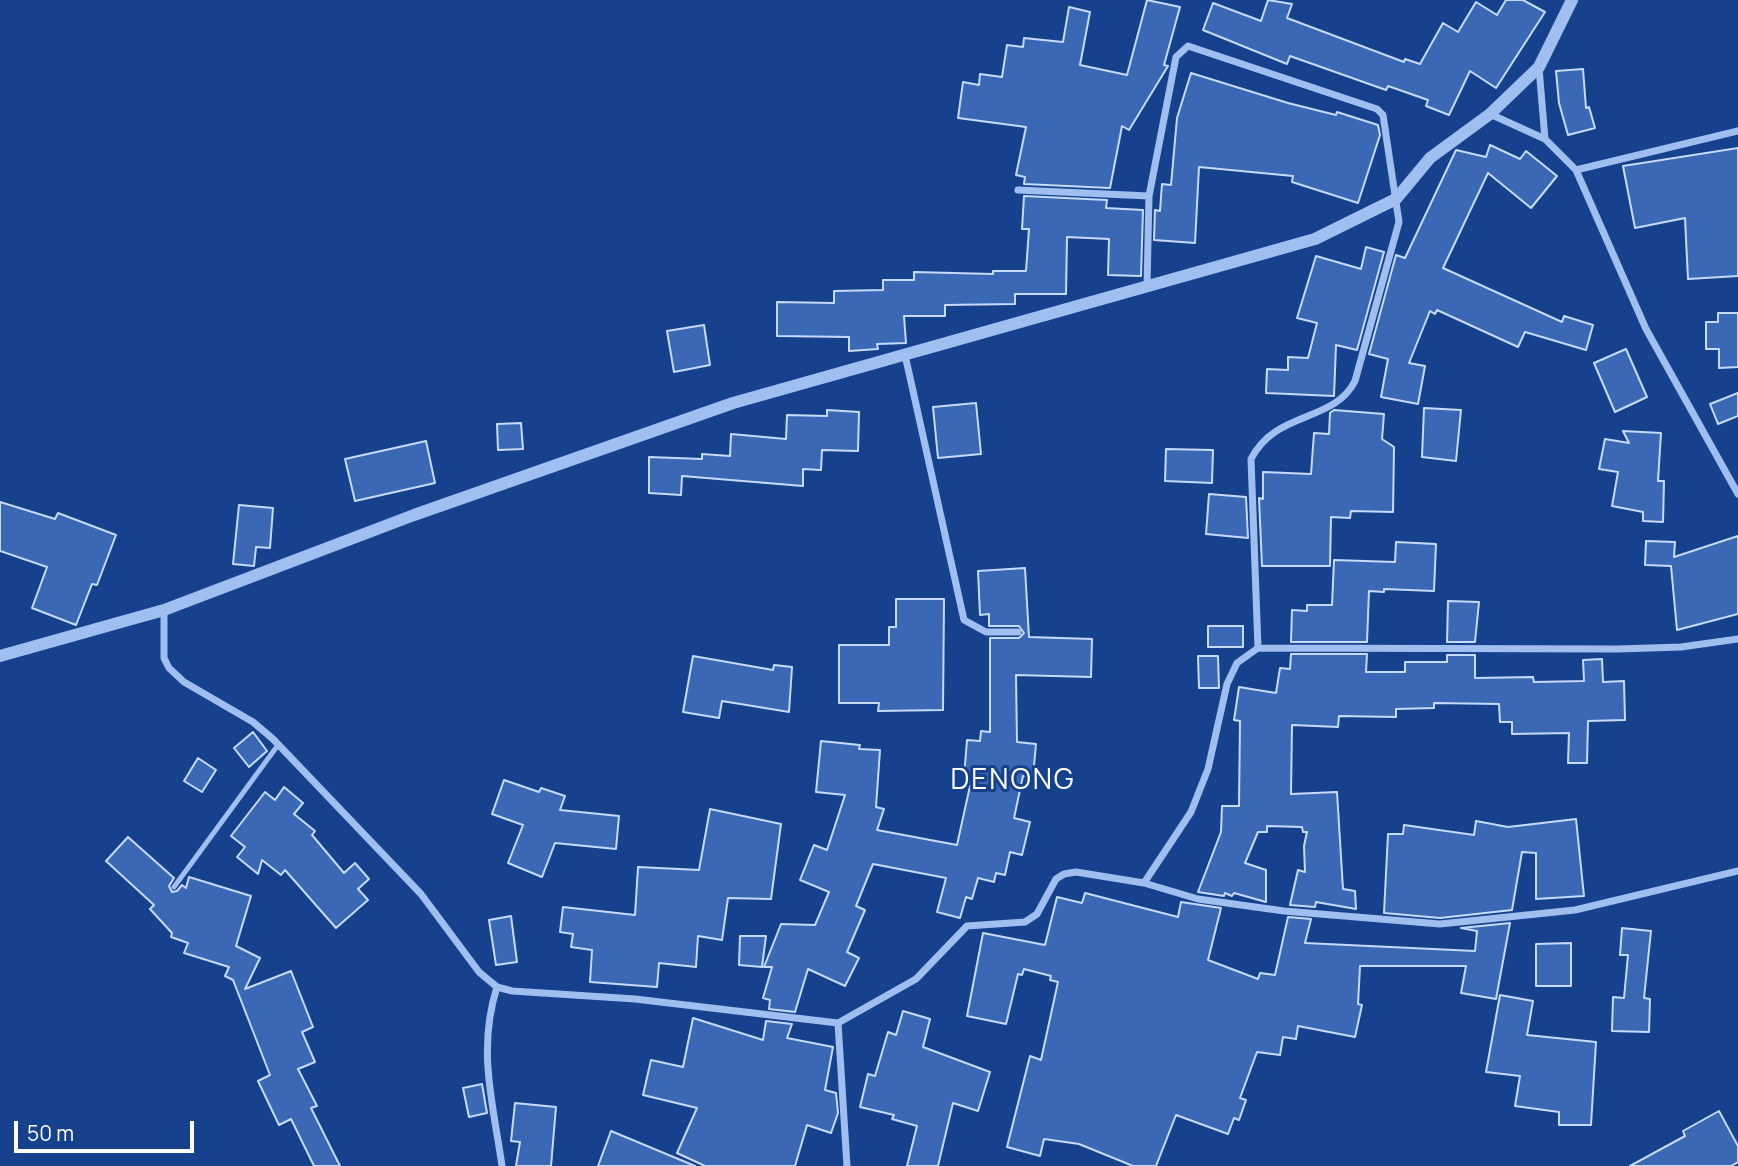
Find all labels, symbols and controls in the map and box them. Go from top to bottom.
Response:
district label: DENONG [951,764,1075,798]
scale bar [18,1106,198,1150]
text: 50 m [27,1119,74,1147]

